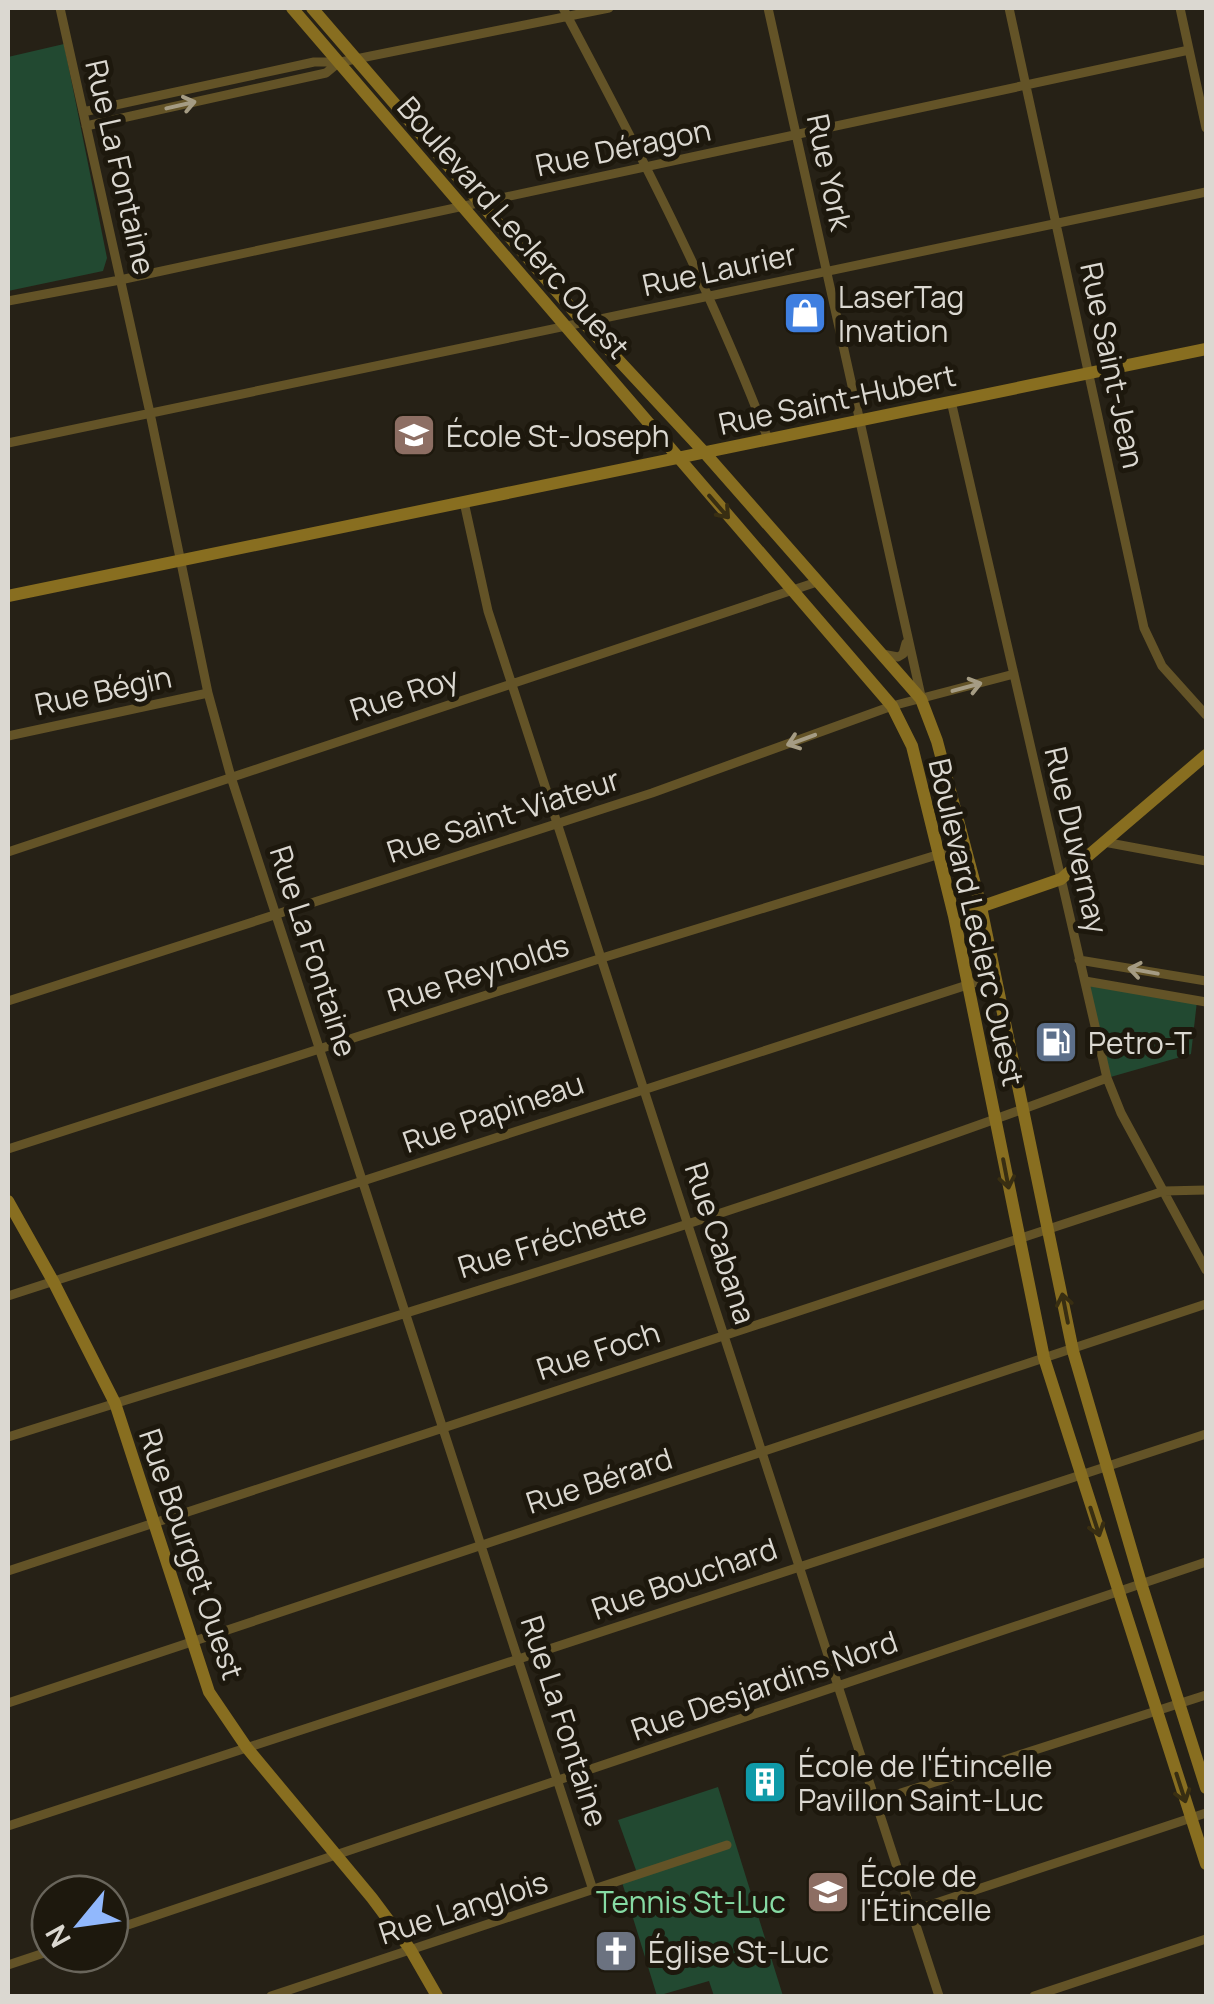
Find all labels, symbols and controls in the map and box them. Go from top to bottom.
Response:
street label: Rue La Fontaine [76,55,166,279]
street label: Boulevard Leclerc Ouest [389,87,639,367]
one-way arrow [164,94,196,113]
street label: Rue Déragon [532,108,714,186]
street label: Rue York [798,110,863,235]
street label: Rue Laurier [638,233,800,305]
street label: Rue Saint-Jean [1071,258,1155,472]
place label: LaserTag Invation [838,276,964,351]
shop icon: LaserTag Invation [782,290,828,336]
street label: Rue Saint-Hubert [715,354,959,444]
school or university icon: École St-Joseph [391,412,437,458]
place label: École St-Joseph [446,415,670,456]
one-way arrow [708,494,731,519]
street label: Rue Bégin [31,656,175,724]
street label: Rue Roy [344,656,464,730]
one-way arrow [951,676,983,695]
one-way arrow [786,733,816,751]
street label: Rue Duvernay [1036,743,1118,938]
street label: Boulevard Leclerc Ouest [919,754,1035,1090]
street label: Rue Saint-Viateur [381,758,625,872]
street label: Rue La Fontaine [261,840,367,1062]
street label: Rue Reynolds [382,923,574,1021]
one-way arrow [1127,961,1160,980]
fuel station icon: Petro-T [1033,1019,1079,1065]
place label: Petro-T [1088,1022,1192,1063]
street label: Rue Papineau [397,1062,589,1162]
street label: Rue Cabana [676,1157,766,1329]
one-way arrow [997,1157,1016,1190]
street label: Rue Fréchette [453,1191,651,1287]
one-way arrow [1054,1293,1073,1325]
street label: Rue Foch [531,1311,665,1389]
street label: Rue Bourget Ouest [130,1423,254,1685]
street label: Rue Bérard [521,1437,677,1523]
one-way arrow [1087,1506,1105,1538]
street label: Rue Bouchard [586,1527,782,1629]
street label: Rue La Fontaine [512,1610,618,1832]
street label: Rue Desjardins Nord [625,1620,903,1750]
place label: École de l'Étincelle Pavillon Saint-Luc [798,1745,1052,1820]
building icon: École de l'Étincelle Pavillon Saint-Luc [742,1759,788,1805]
one-way arrow [1174,1771,1192,1803]
place label: École de l'Étincelle [860,1855,992,1930]
street label: Rue Langlois [373,1860,553,1954]
school or university icon: École de l'Étincelle [805,1869,851,1915]
north arrow [30,1874,130,1974]
park label: Tennis St-Luc [596,1881,786,1922]
text: N [36,1919,79,1955]
church icon: Église St-Luc [593,1928,639,1974]
place label: Église St-Luc [648,1931,829,1972]

